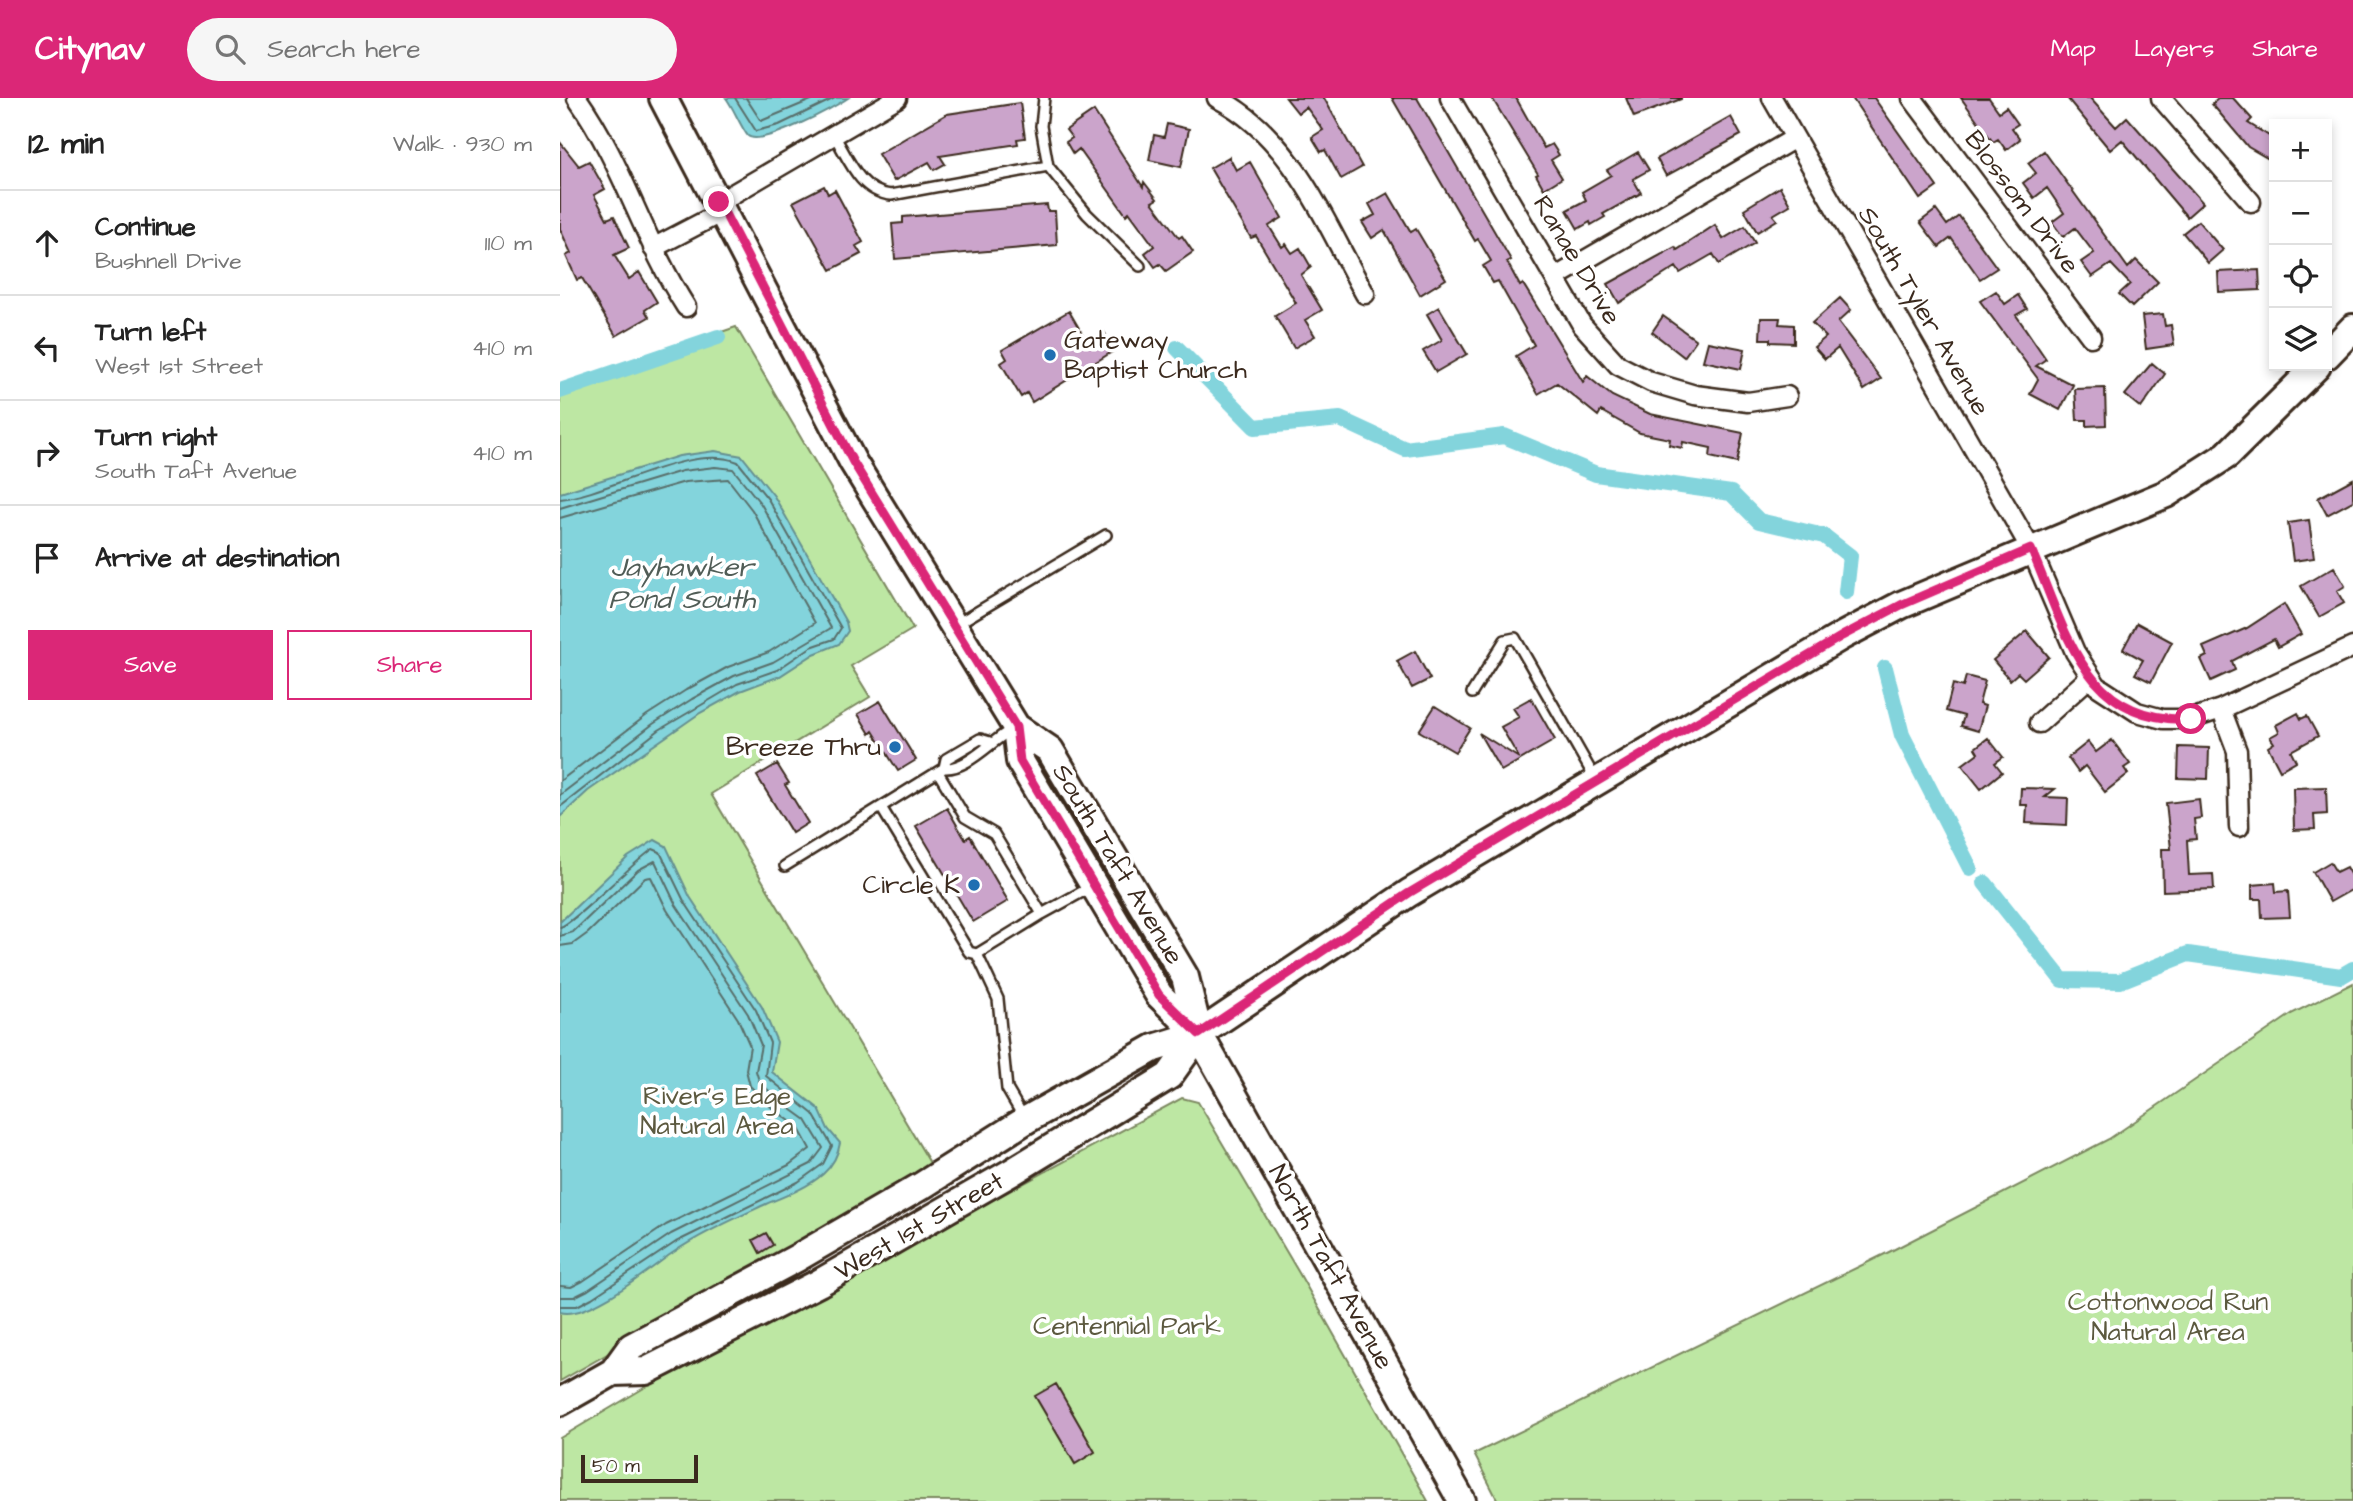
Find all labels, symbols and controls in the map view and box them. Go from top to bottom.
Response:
search box [187,18,677,81]
text: Citynav [35,26,145,72]
icon: search [211,30,249,68]
text: Search here [267,31,421,67]
text: Map [2051,32,2096,66]
text: Layers [2134,32,2214,66]
text: Share [2252,32,2318,66]
map controls [2269,119,2332,371]
button: + [2269,119,2332,182]
text: 12 min [28,123,104,165]
street label: Blossom Drive [1956,123,2088,281]
text: Walk · 930 m [393,128,532,160]
button: − [2269,182,2332,245]
route end [703,186,734,217]
street label: Ranae Drive [1524,189,1630,331]
street label: South Tyler Avenue [1848,200,1999,423]
text: Continue [95,209,196,245]
icon: ahead [28,224,66,262]
text: 110 m [484,227,532,259]
text: Bushnell Drive [95,245,242,277]
button: locate [2269,245,2332,308]
button: layers [2269,308,2332,371]
text: Turn left [95,314,206,350]
place label: Gateway Baptist Church [1064,322,1247,388]
icon: left [28,329,66,367]
text: 410 m [472,332,532,364]
marker: Gateway Baptist Church [1042,347,1058,363]
text: West 1st Street [95,350,263,382]
text: Turn right [95,419,217,455]
icon: right [28,434,66,472]
text: 410 m [472,437,532,469]
text: South Taft Avenue [95,455,297,487]
icon: arrive [28,539,66,577]
text: Arrive at destination [95,540,340,576]
water label: Jayhawker Pond South [609,548,756,619]
button: Save [28,630,273,700]
button: Share [287,630,532,700]
route start [2175,703,2206,734]
place label: Breeze Thru [726,729,881,765]
marker: Breeze Thru [887,739,903,755]
street label: South Taft Avenue [1044,757,1192,971]
place label: Circle K [863,867,960,903]
marker: Circle K [966,877,982,893]
park label: River's Edge Natural Area [640,1078,794,1144]
street label: North Taft Avenue [1260,1158,1402,1376]
street label: West 1st Street [828,1163,1011,1289]
park label: Cottonwood Run Natural Area [2068,1284,2268,1350]
park label: Centennial Park [1033,1308,1221,1344]
scale bar [581,1452,698,1484]
text: 50 m [592,1453,640,1480]

